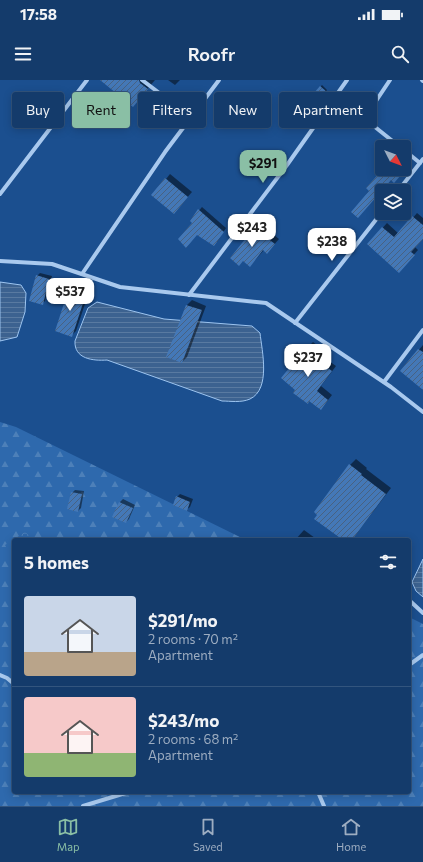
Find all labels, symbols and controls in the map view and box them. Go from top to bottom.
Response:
text: 17:58 [20,5,57,23]
icon: menu [12,43,34,65]
text: Roofr [188,43,235,65]
icon: search [389,43,411,65]
chip: Buy [12,92,64,128]
chip: Rent [72,92,130,128]
chip: Filters [138,92,206,128]
chip: New [214,92,271,128]
chip: Apartment [279,92,377,128]
north arrow [375,140,411,176]
map controls [375,140,411,220]
pin: $291 [239,150,287,184]
text: $291 [249,155,277,171]
button: layers [375,184,411,220]
pin: $243 [228,214,276,248]
text: $243 [237,219,267,235]
pin: $238 [308,228,356,262]
text: $238 [317,233,347,249]
pin: $537 [46,278,94,312]
text: $537 [55,283,85,299]
pin: $237 [284,344,332,378]
text: $237 [293,349,323,365]
icon: filters [377,551,399,573]
text: 5 homes [24,552,89,573]
text: $291/mo [148,610,218,631]
icon: home [56,612,104,660]
text: 2 rooms · 70 m² [148,631,238,647]
text: Apartment [148,647,213,663]
text: $243/mo [148,710,219,731]
icon: home [56,713,104,761]
text: 2 rooms · 68 m² [148,731,238,747]
text: Apartment [148,747,213,763]
tab: Map [57,816,79,853]
tab: Saved [193,816,223,853]
tab: Home [336,816,366,853]

